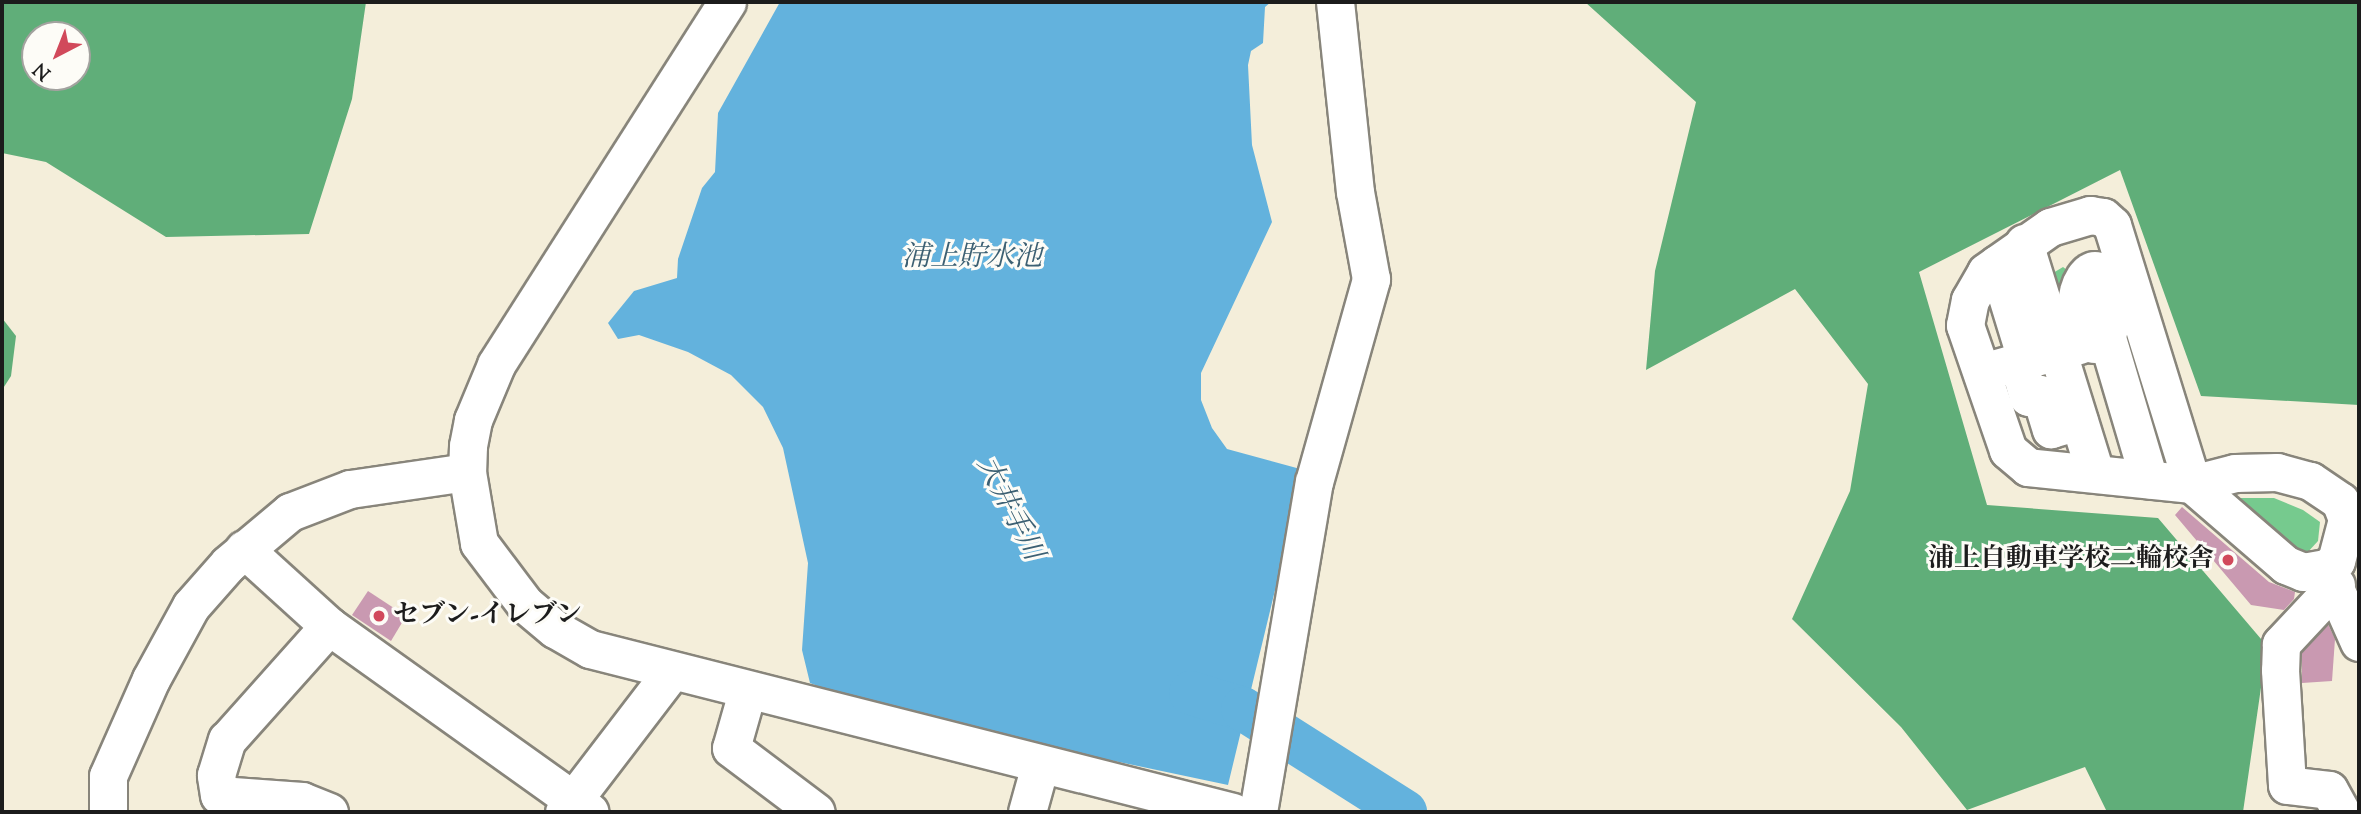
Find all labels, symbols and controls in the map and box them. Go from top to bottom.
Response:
north arrow [21,21,91,91]
text: N [28,55,58,86]
water label: 浦上貯水池 [902,241,1042,275]
water label: 大井手川 [969,451,1049,567]
place label: 浦上自動車学校二輪校舎 [1928,544,2214,576]
marker: 浦上自動車学校二輪校舎 [2220,552,2236,568]
place label: セブン-イレブン [393,600,584,632]
marker: セブン-イレブン [371,608,387,624]

